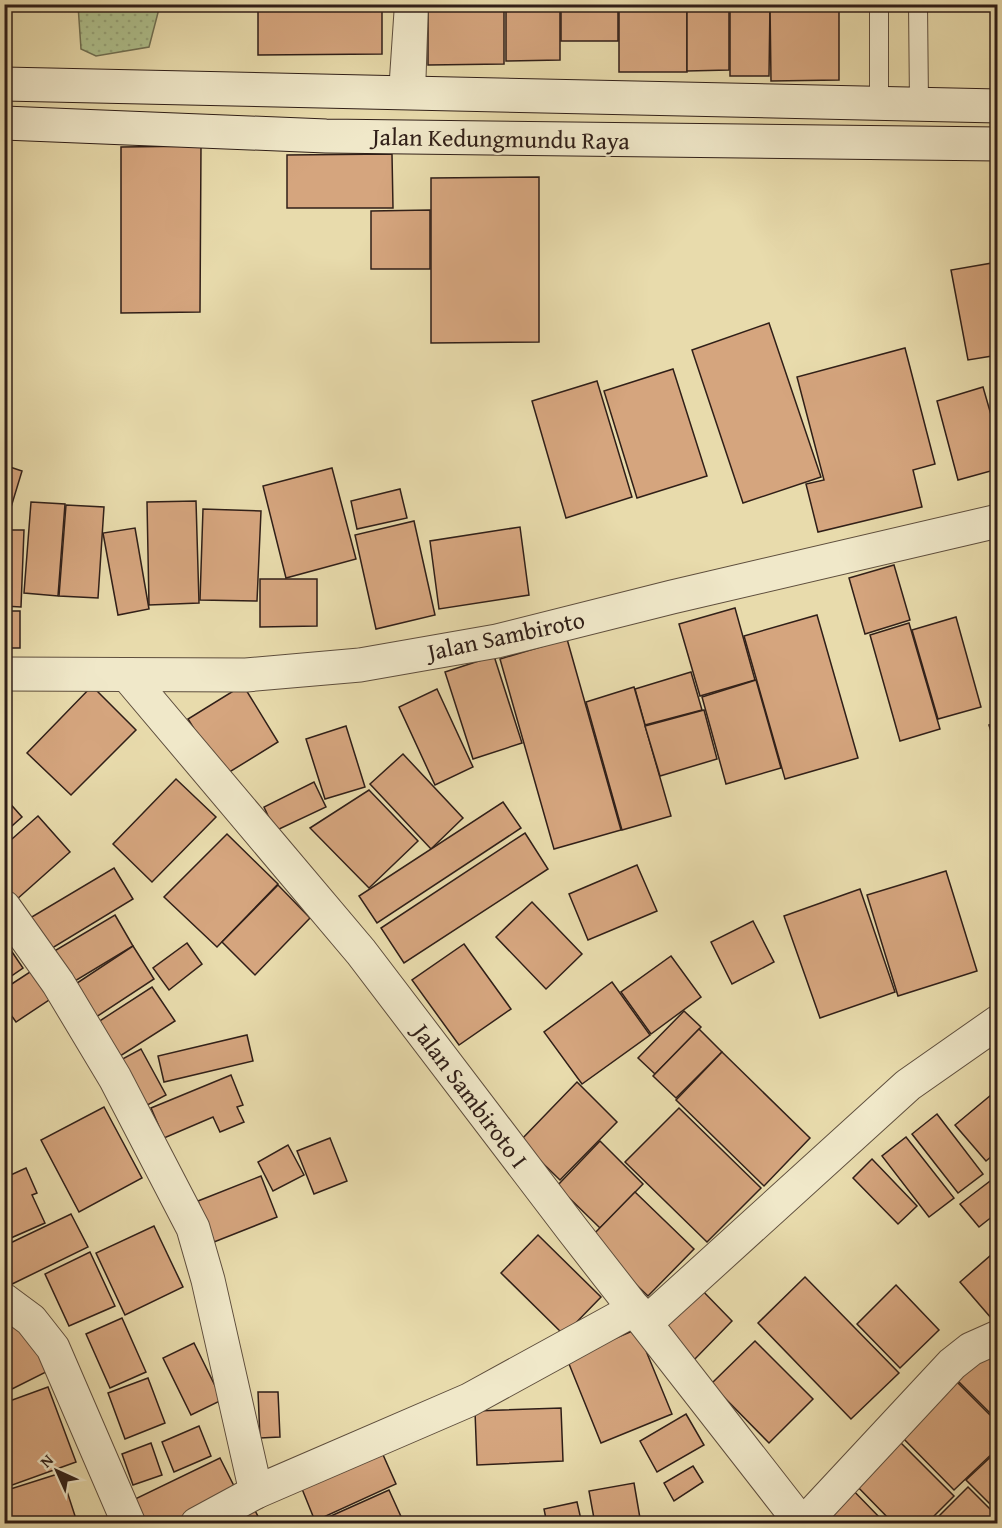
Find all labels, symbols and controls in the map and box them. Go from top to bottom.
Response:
street label: Jalan Kedungmundu Raya [369,119,631,158]
street label: Jalan Sambiroto [421,602,588,670]
street label: Jalan Sambiroto I [403,1014,536,1175]
north arrow [27,1441,87,1501]
text: N [34,1448,59,1473]

